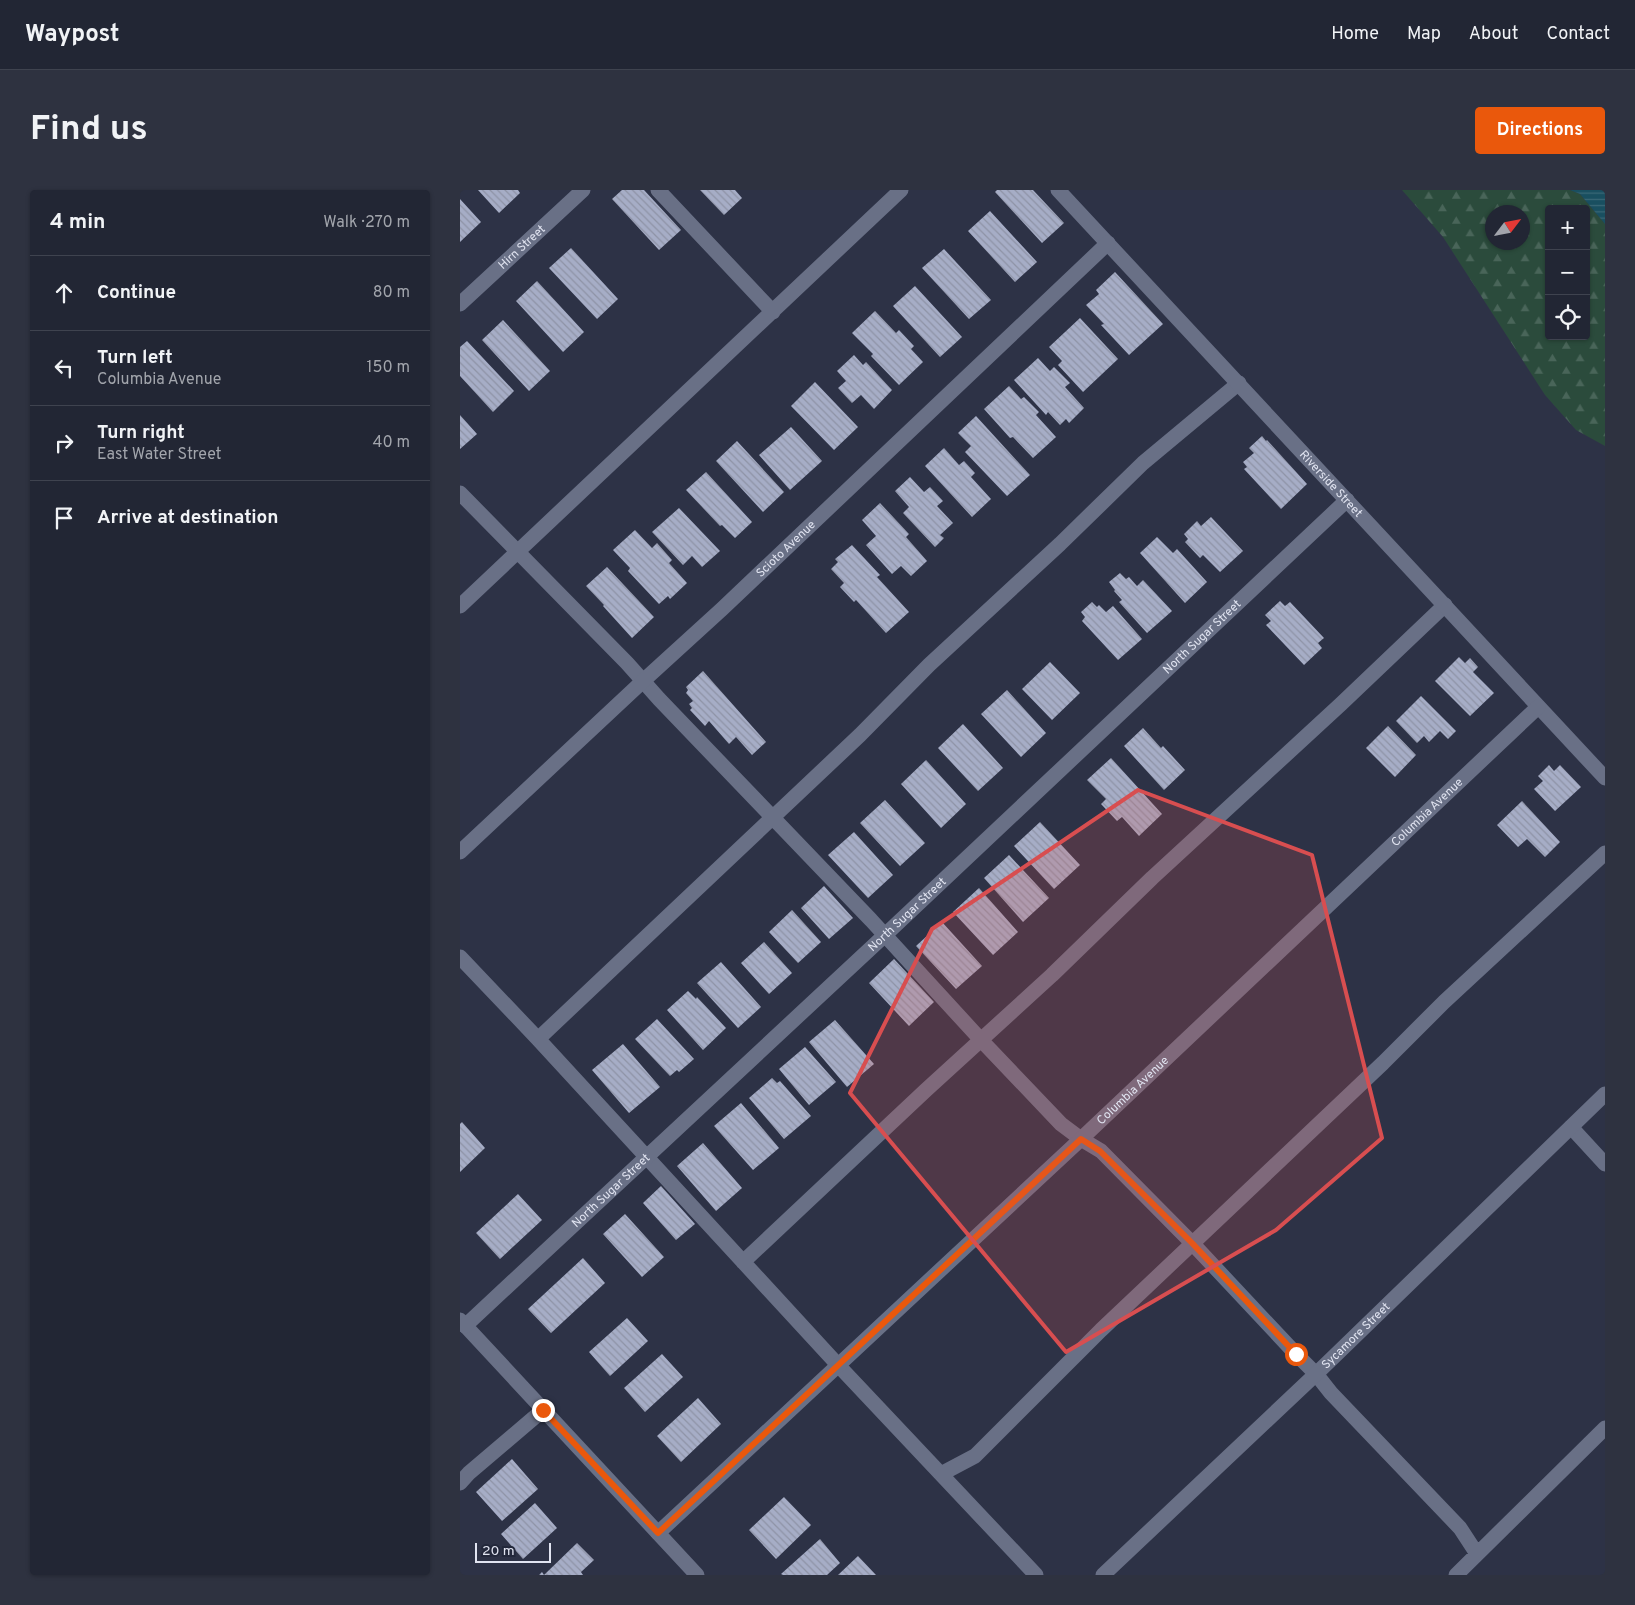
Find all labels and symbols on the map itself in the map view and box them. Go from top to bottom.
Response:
north arrow [1485,205,1530,250]
street label: Hirn Street [495,222,549,273]
street label: Riverside Street [1295,447,1366,521]
street label: Scioto Avenue [753,517,819,581]
street label: North Sugar Street [1160,597,1245,678]
street label: Columbia Avenue [1388,775,1467,851]
street label: North Sugar Street [865,874,950,956]
street label: Columbia Avenue [1094,1053,1173,1129]
street label: North Sugar Street [569,1151,654,1232]
street label: Sycamore Street [1319,1300,1394,1373]
route start [1285,1343,1308,1366]
route end [532,1399,555,1422]
scale bar [475,1540,551,1563]

